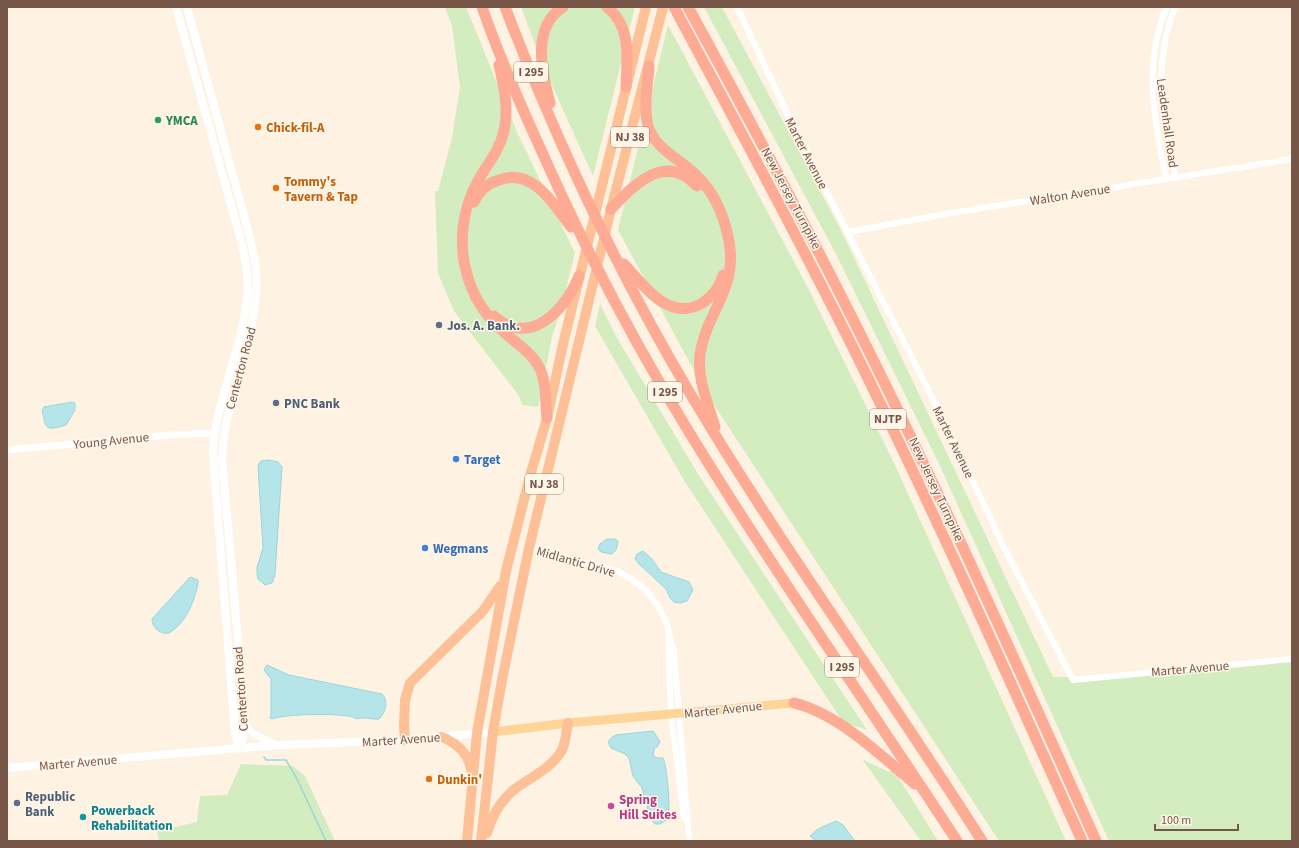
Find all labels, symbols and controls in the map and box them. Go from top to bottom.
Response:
road number: I 295 [514,62,548,82]
street label: Leadenhall Road [1152,77,1182,169]
place label: YMCA [165,112,198,130]
street label: Marter Avenue [780,114,832,192]
marker: YMCA [153,115,163,125]
place label: Chick-fil-A [266,119,325,137]
marker: Chick-fil-A [253,122,263,132]
road number: NJ 38 [611,127,649,147]
street label: New Jersey Turnpike [757,144,826,252]
place label: Tommy's Tavern & Tap [284,173,358,206]
street label: Walton Avenue [1029,180,1112,210]
marker: Tommy's Tavern & Tap [271,183,281,193]
place label: Jos. A. Bank. [447,317,520,335]
marker: Jos. A. Bank. [434,320,444,330]
street label: Centerton Road [221,325,261,412]
road number: I 295 [648,382,682,402]
place label: PNC Bank [284,395,341,413]
marker: PNC Bank [271,398,281,408]
street label: Marter Avenue [928,403,978,482]
road number: NJTP [870,409,906,429]
street label: Young Avenue [71,428,150,454]
street label: New Jersey Turnpike [904,435,968,544]
place label: Target [464,451,501,469]
marker: Target [451,454,461,464]
road number: NJ 38 [525,474,563,494]
place label: Wegmans [433,540,489,558]
street label: Midlantic Drive [534,542,617,582]
marker: Wegmans [420,543,430,553]
street label: Centerton Road [229,646,253,732]
road number: I 295 [825,657,859,677]
street label: Marter Avenue [1150,657,1230,681]
street label: Marter Avenue [683,697,763,723]
street label: Marter Avenue [361,728,441,752]
street label: Marter Avenue [38,751,118,775]
place label: Dunkin' [437,771,482,789]
marker: Dunkin' [424,774,434,784]
place label: Republic Bank [25,788,75,821]
place label: Spring Hill Suites [619,791,677,824]
marker: Republic Bank [12,798,22,808]
marker: Spring Hill Suites [606,801,616,811]
place label: Powerback Rehabilitation [91,802,173,835]
scale bar [1155,806,1238,832]
marker: Powerback Rehabilitation [78,812,88,822]
text: 100 m [1161,812,1191,829]

